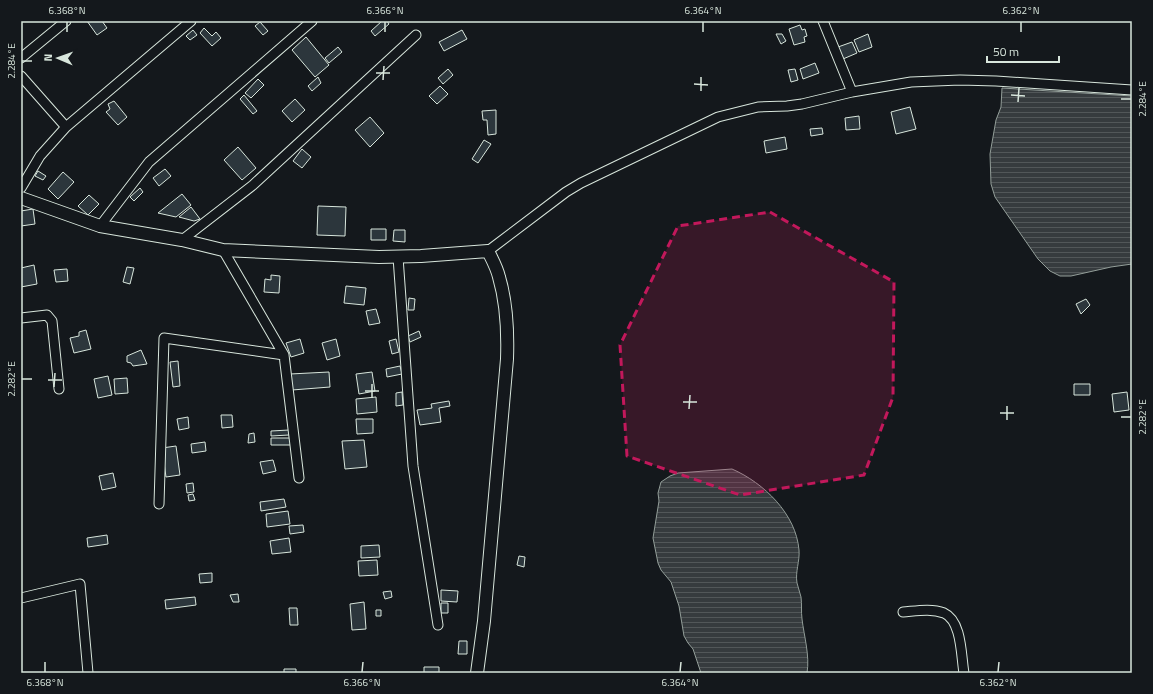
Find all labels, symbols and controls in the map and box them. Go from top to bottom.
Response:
text: 6.368°N [49,3,85,18]
text: 6.366°N [367,3,403,18]
text: 6.364°N [685,3,721,18]
text: 6.362°N [1003,3,1039,18]
north arrow [38,38,78,78]
scale bar [987,38,1059,64]
text: 50 m [993,42,1019,61]
text: 2.284°E [4,43,19,79]
text: N [40,54,56,62]
text: 2.284°E [1135,81,1150,117]
text: 2.282°E [4,361,19,397]
text: 2.282°E [1135,399,1150,435]
text: 6.368°N [27,675,63,690]
text: 6.366°N [344,675,380,690]
text: 6.364°N [662,675,698,690]
text: 6.362°N [980,675,1016,690]

